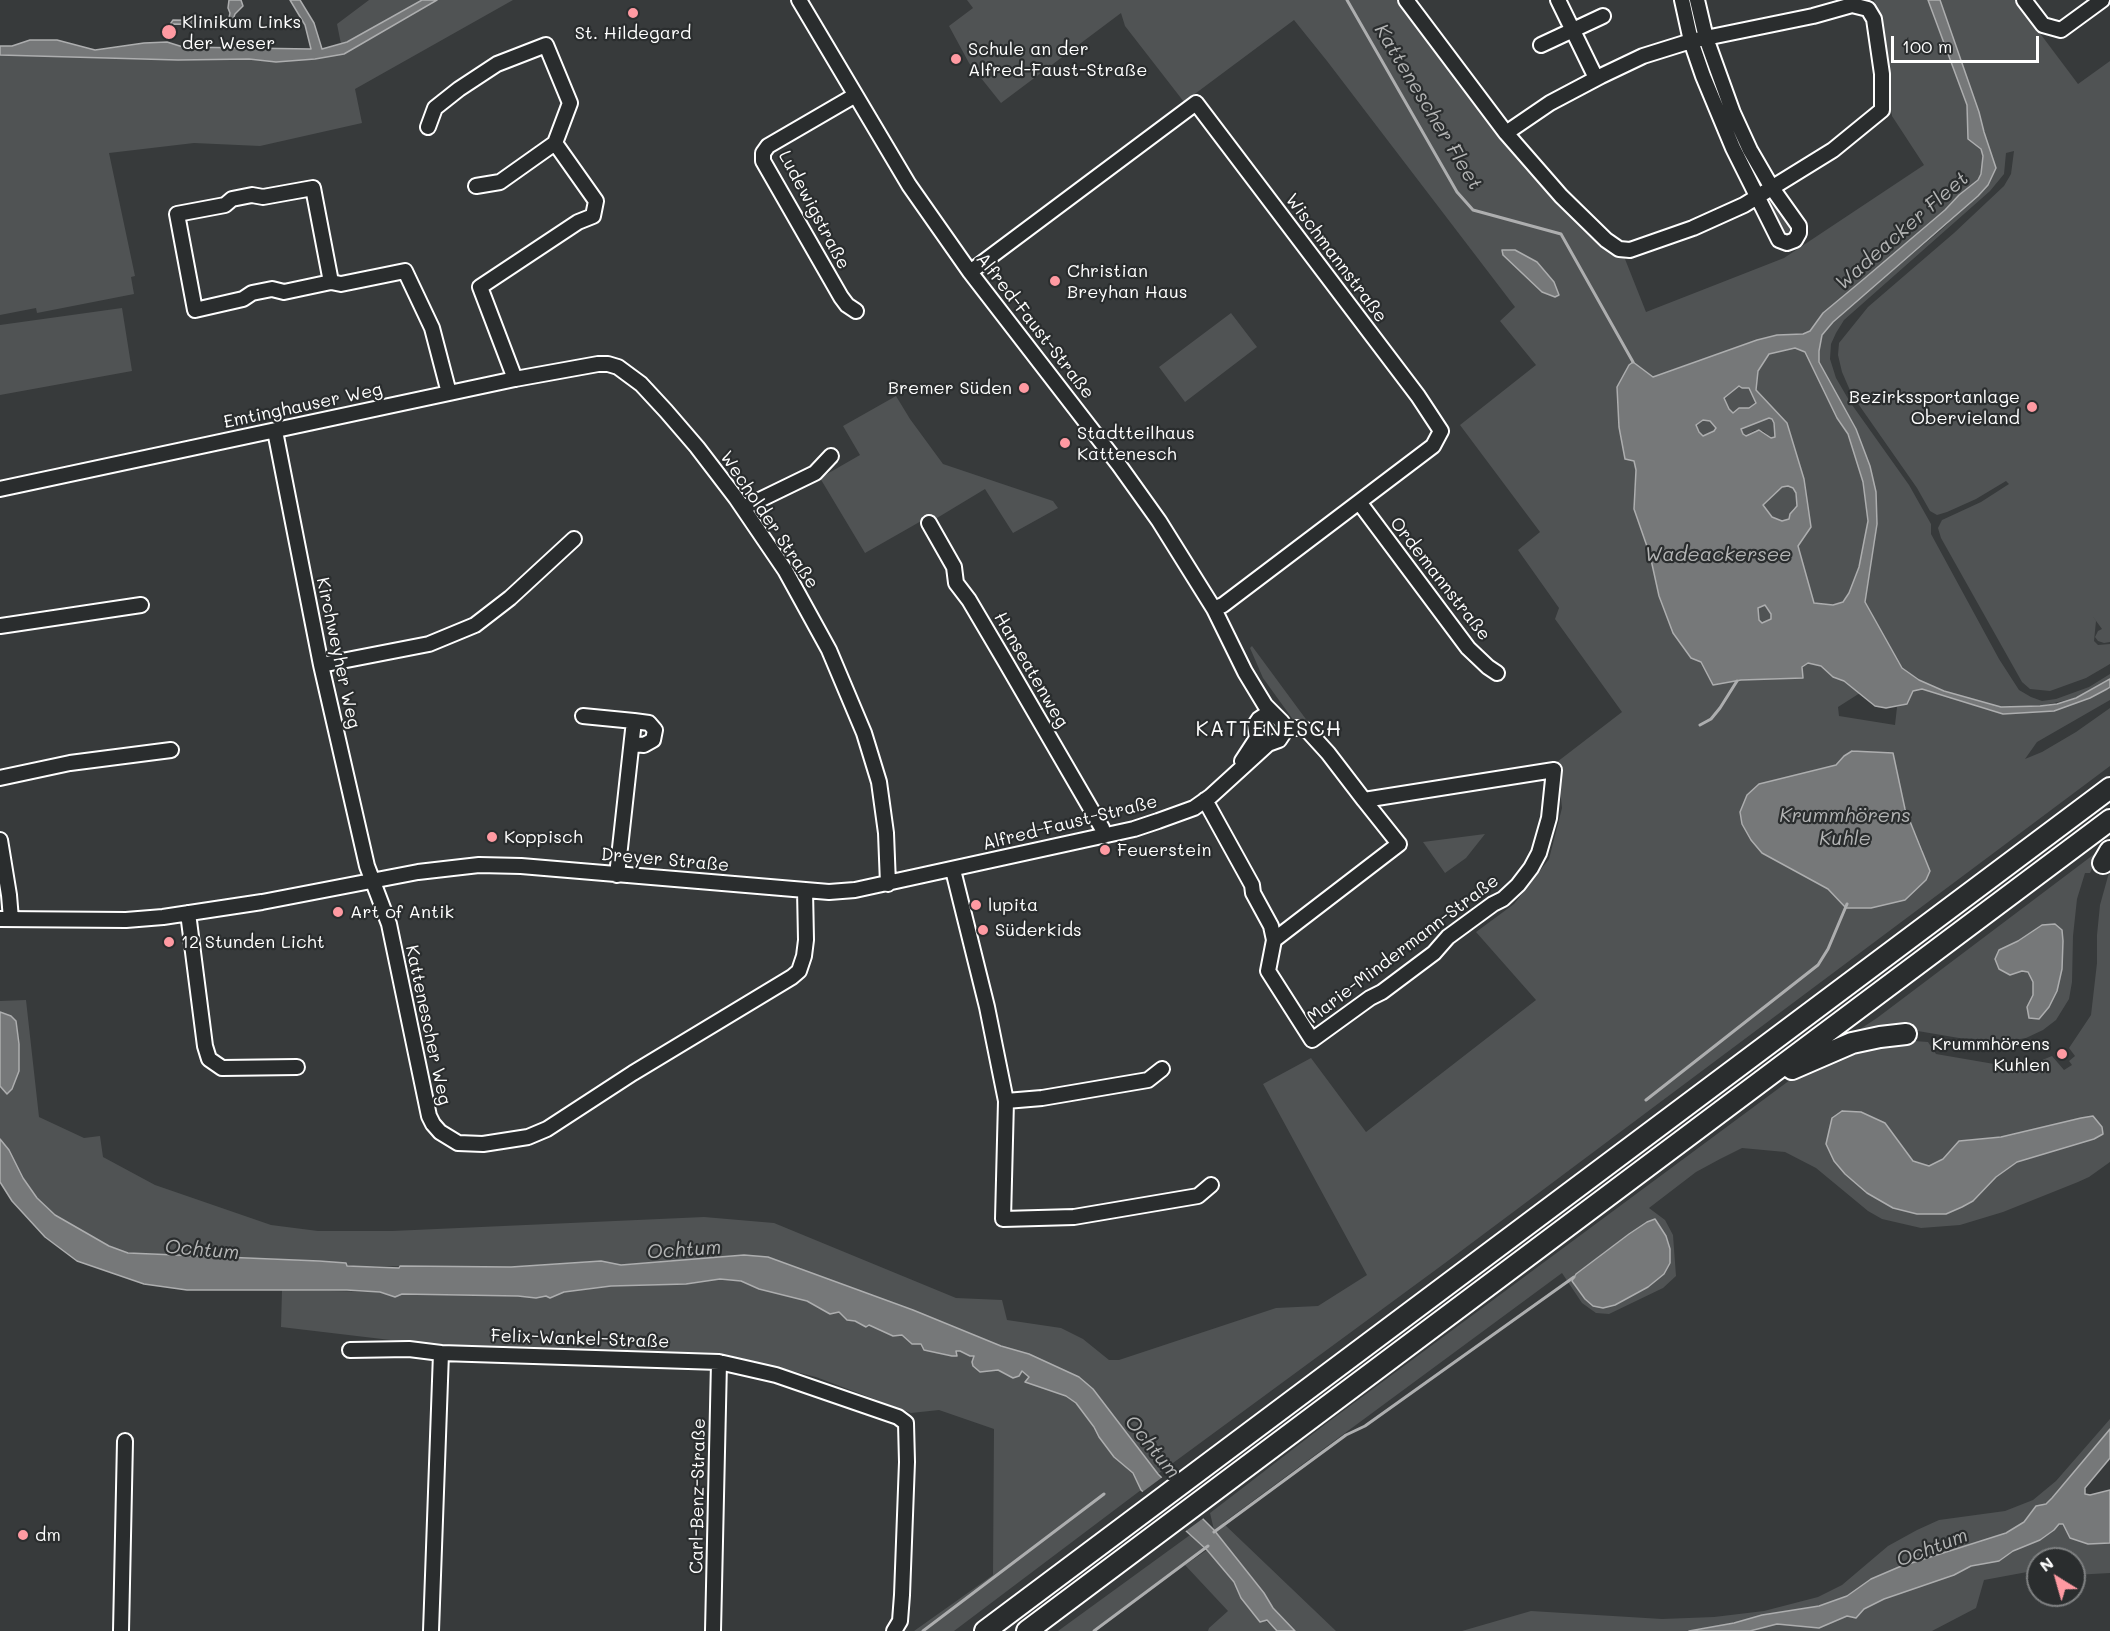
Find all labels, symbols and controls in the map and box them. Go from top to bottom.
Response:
marker: St. Hildegard [626,6,640,20]
place label: Klinikum Links der Weser [182,11,301,54]
water label: Kattenescher Fleet [1369,20,1487,194]
place label: St. Hildegard [575,22,691,44]
marker: Klinikum Links der Weser [160,23,178,41]
scale bar [1894,24,2042,62]
text: 100 m [1902,34,1952,58]
place label: Schule an der Alfred-Faust-Straße [968,38,1147,80]
marker: Schule an der Alfred-Faust-Straße [949,52,963,66]
street label: Ludewigstraße [774,147,854,273]
water label: Wadeacker Fleet [1831,167,1973,295]
street label: Wischmannstraße [1281,189,1391,327]
street label: Alfred-Faust-Straße [971,249,1099,403]
place label: Christian Breyhan Haus [1067,260,1187,302]
marker: Christian Breyhan Haus [1048,274,1062,288]
place label: Bremer Süden [888,377,1012,399]
street label: Emtinghauser Weg [222,379,384,433]
marker: Bremer Süden [1017,381,1031,395]
place label: Bezirkssportanlage Obervieland [1849,386,2020,428]
marker: Bezirkssportanlage Obervieland [2025,400,2039,414]
place label: Stadtteilhaus Kattenesch [1077,422,1195,464]
marker: Stadtteilhaus Kattenesch [1058,436,1072,450]
street label: Wecholder Straße [715,447,823,593]
street label: Ordemannstraße [1385,513,1495,645]
water label: Wadeackersee [1645,543,1791,567]
street label: Kirchweyher Weg [311,575,365,731]
street label: Hanseatenweg [989,608,1073,732]
district label: KATTENESCH [1195,717,1343,743]
street label: Alfred-Faust-Straße [980,791,1160,855]
water label: Krummhörens Kuhle [1779,804,1911,851]
place label: Koppisch [504,826,583,848]
marker: Koppisch [485,830,499,844]
place label: Feuerstein [1117,839,1212,861]
marker: Feuerstein [1098,843,1112,857]
street label: Dreyer Straße [600,844,730,876]
street label: Marie-Mindermann-Straße [1303,870,1503,1028]
place label: lupita [988,894,1038,916]
marker: lupita [969,898,983,912]
place label: Art of Antik [350,901,454,923]
marker: Art of Antik [331,905,345,919]
place label: Süderkids [995,919,1082,941]
marker: Süderkids [976,923,990,937]
place label: 12 Stunden Licht [181,931,325,953]
marker: 12 Stunden Licht [162,935,176,949]
street label: Kattenescher Weg [400,943,456,1107]
place label: Krummhörens Kuhlen [1932,1033,2050,1076]
marker: Krummhörens Kuhlen [2055,1047,2069,1061]
water label: Ochtum [164,1235,240,1265]
water label: Ochtum [646,1235,722,1265]
street label: Felix-Wankel-Straße [490,1325,670,1353]
water label: Ochtum [1119,1410,1185,1484]
street label: Carl-Benz-Straße [686,1418,710,1574]
water label: Ochtum [1893,1523,1971,1573]
place label: dm [35,1524,61,1546]
marker: dm [16,1528,30,1542]
north arrow [2026,1547,2086,1607]
text: N [2035,1552,2057,1576]

